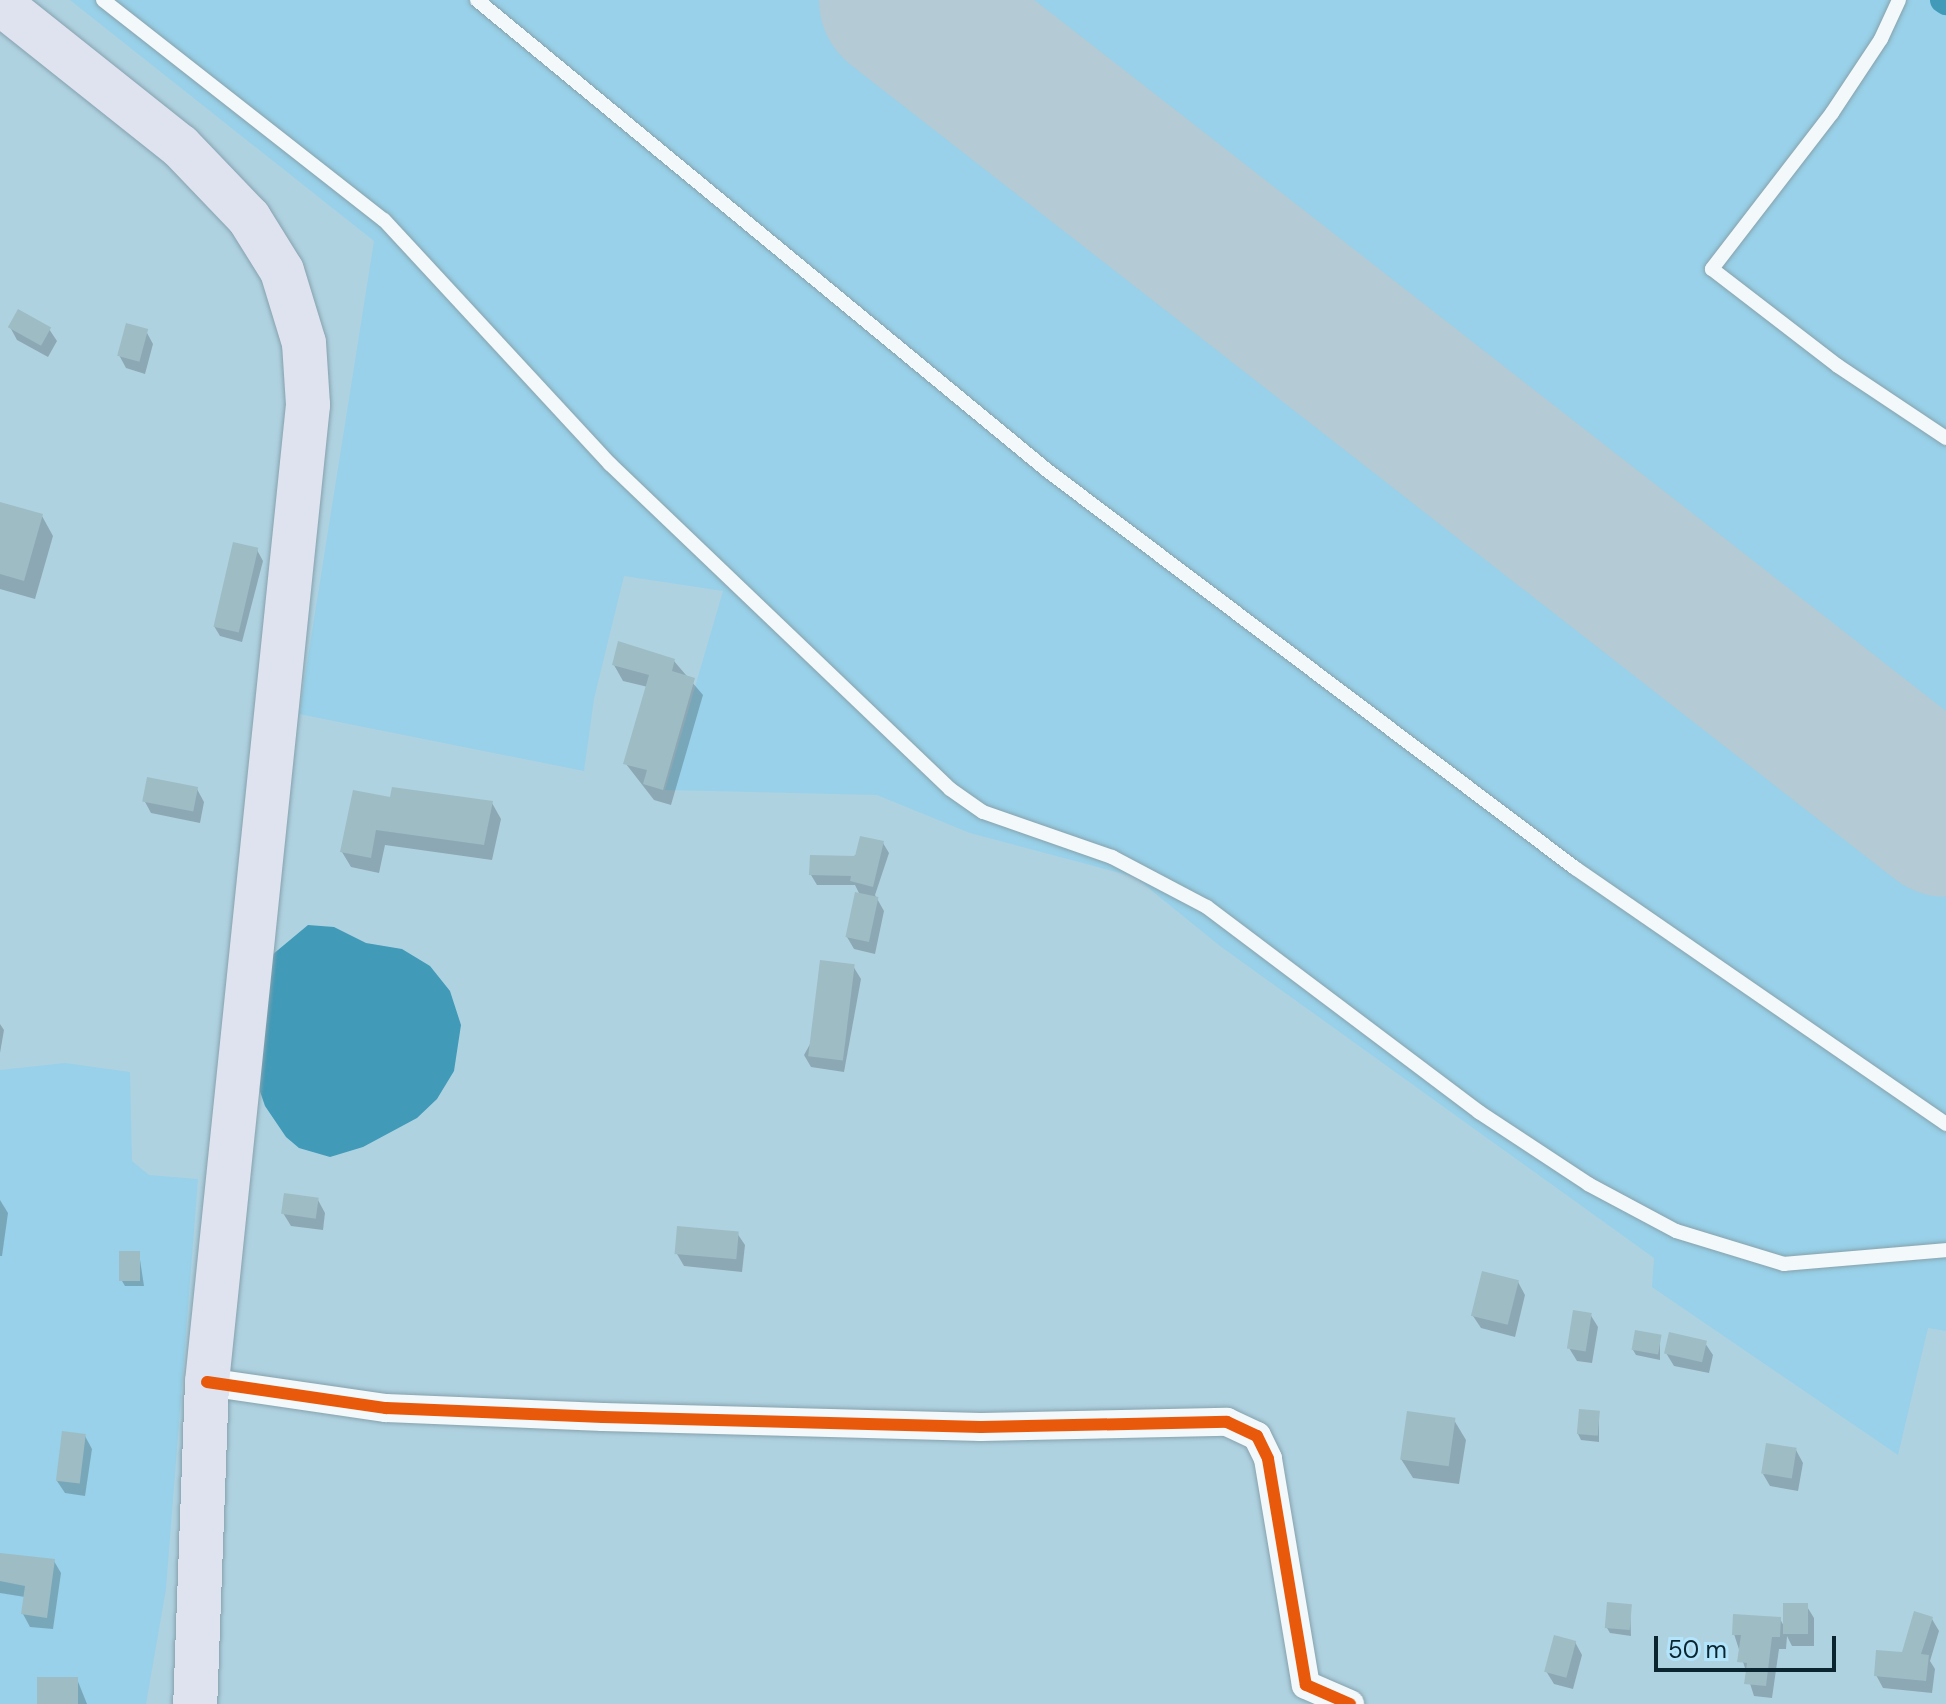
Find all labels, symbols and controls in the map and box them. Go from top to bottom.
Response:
scale bar [1658,1620,1840,1670]
text: 50 m [1668,1634,1727,1665]

